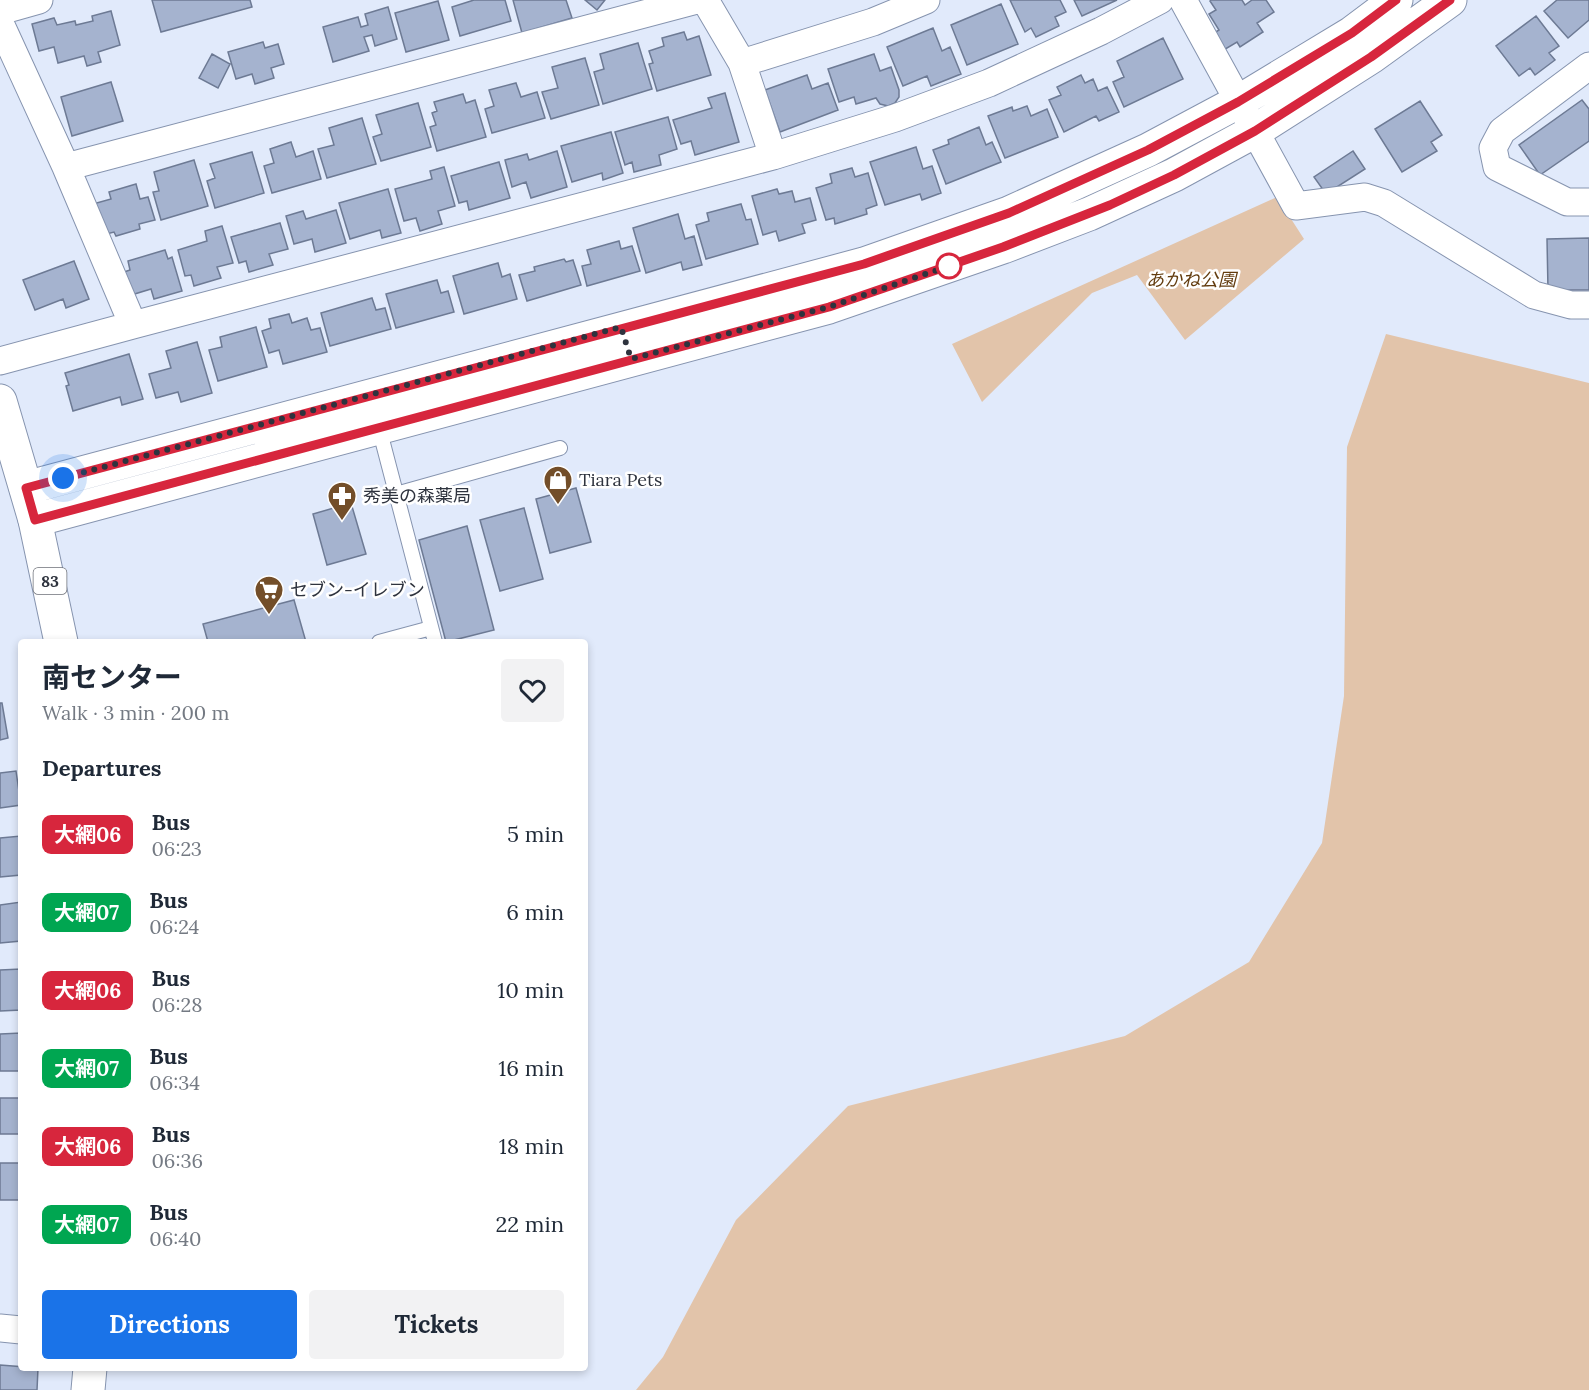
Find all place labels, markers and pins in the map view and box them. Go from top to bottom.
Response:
unlabelled marker [936,253,962,279]
shop icon: Tiara Pets [542,464,574,506]
place label: Tiara Pets [579,468,662,491]
pharmacy icon: 秀美の森薬局 [326,480,358,522]
place label: 秀美の森薬局 [363,484,471,507]
supermarket icon: セブン-イレブン [253,574,285,616]
place label: セブン-イレブン [290,578,425,601]

